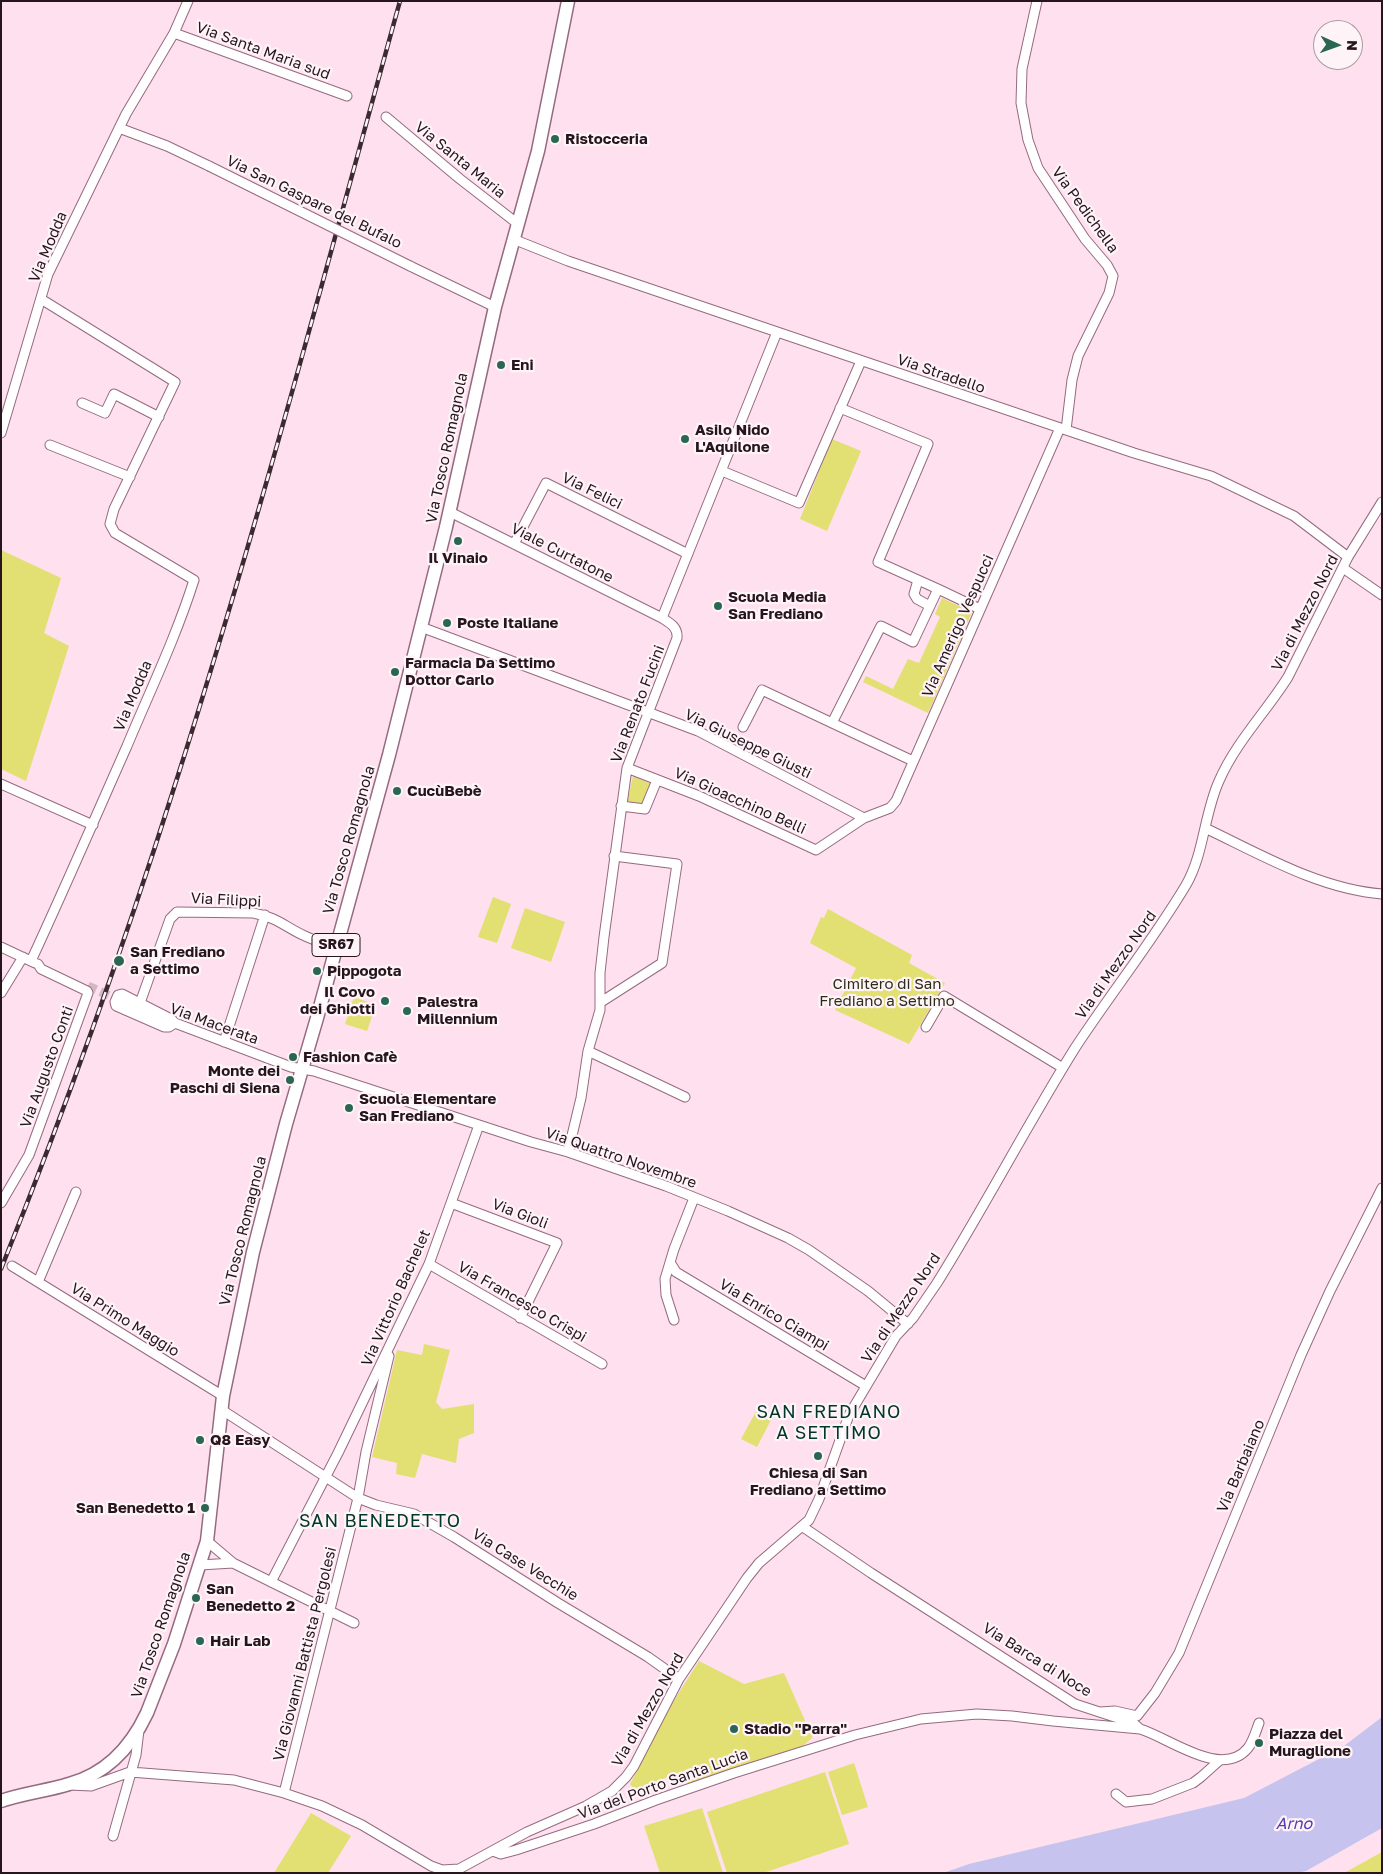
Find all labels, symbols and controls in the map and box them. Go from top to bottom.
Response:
street label: Via Santa Maria sud [193,18,333,84]
north arrow [1313,20,1363,70]
text: N [1344,40,1361,51]
street label: Via Santa Maria [411,118,509,202]
place label: Ristocceria [565,130,648,148]
marker: Ristocceria [549,133,561,145]
street label: Via San Gaspare del Bufalo [223,152,405,252]
street label: Via Pedichella [1048,163,1122,257]
street label: Via Modda [25,209,71,285]
street label: Via Stradello [895,350,987,398]
place label: Eni [511,356,534,374]
marker: Eni [495,359,507,371]
street label: Via Tosco Romagnola [422,371,472,525]
place label: Asilo Nido L'Aquilone [695,421,770,456]
marker: Asilo Nido L'Aquilone [679,433,691,445]
street label: Via Felici [559,469,625,513]
street label: Viale Curtatone [508,519,616,587]
marker: Il Vinaio [452,535,464,547]
place label: Il Vinaio [428,549,488,567]
street label: Via Amerigo Vespucci [918,552,998,700]
street label: Via di Mezzo Nord [1268,552,1342,674]
place label: Scuola Media San Frediano [728,588,826,623]
marker: Scuola Media San Frediano [712,600,724,612]
place label: Poste Italiane [457,614,558,632]
marker: Poste Italiane [441,617,453,629]
street label: Via Renato Fucini [607,643,669,765]
place label: Farmacia Da Settimo Dottor Carlo [405,654,555,689]
street label: Via Modda [110,658,156,734]
marker: Farmacia Da Settimo Dottor Carlo [389,666,401,678]
street label: Via Giuseppe Giusti [682,705,814,783]
street label: Via Tosco Romagnola [319,764,379,916]
street label: Via Gioacchino Belli [671,764,809,838]
place label: CucùBebè [407,782,482,800]
marker: CucùBebè [391,785,403,797]
street label: Via Filippi [190,889,262,911]
street label: Via di Mezzo Nord [1072,907,1160,1023]
road number: SR67 [312,934,360,956]
place label: San Frediano a Settimo [130,943,225,978]
marker: San Frediano a Settimo [112,954,126,968]
place label: Pippogota [327,962,401,980]
marker: Pippogota [311,965,323,977]
park label: Cimitero di San Frediano a Settimo [819,975,955,1010]
place label: Il Covo dei Ghiotti [300,983,375,1018]
place label: Palestra Millennium [417,993,498,1028]
marker: Il Covo dei Ghiotti [379,995,391,1007]
street label: Via Macerata [167,1000,261,1048]
street label: Via Augusto Conti [17,1004,77,1130]
marker: Palestra Millennium [401,1005,413,1017]
place label: Fashion Cafè [303,1048,397,1066]
marker: Fashion Cafè [287,1051,299,1063]
place label: Monte dei Paschi di Siena [170,1062,280,1097]
marker: Monte dei Paschi di Siena [284,1074,296,1086]
place label: Scuola Elementare San Frediano [359,1090,496,1125]
marker: Scuola Elementare San Frediano [343,1102,355,1114]
street label: Via Quattro Novembre [543,1124,699,1192]
street label: Via Tosco Romagnola [216,1154,270,1308]
street label: Via Gioli [489,1195,551,1233]
street label: Via Vittorio Bachelet [358,1227,434,1369]
street label: Via di Mezzo Nord [858,1250,944,1366]
street label: Via Francesco Crispi [454,1258,590,1346]
street label: Via Enrico Ciampi [716,1275,832,1355]
street label: Via Primo Maggio [67,1279,183,1361]
district label: SAN FREDIANO A SETTIMO [755,1401,903,1444]
street label: Via Barbaiano [1213,1417,1269,1515]
place label: Q8 Easy [210,1431,270,1449]
marker: Q8 Easy [194,1434,206,1446]
marker: Chiesa di San Frediano a Settimo [812,1450,824,1462]
place label: Chiesa di San Frediano a Settimo [750,1464,886,1499]
place label: San Benedetto 1 [76,1499,195,1517]
marker: San Benedetto 1 [199,1502,211,1514]
district label: SAN BENEDETTO [297,1510,463,1532]
street label: Via Case Vecchie [469,1525,581,1605]
street label: Via Giovanni Battista Pergolesi [270,1545,340,1763]
street label: Via Tosco Romagnola [127,1549,195,1701]
place label: San Benedetto 2 [206,1580,295,1615]
marker: San Benedetto 2 [190,1592,202,1604]
street label: Via Barca di Noce [979,1619,1095,1701]
place label: Hair Lab [210,1632,270,1650]
marker: Hair Lab [194,1635,206,1647]
street label: Via di Mezzo Nord [608,1650,688,1770]
place label: Stadio "Parra" [744,1720,847,1738]
marker: Stadio "Parra" [728,1723,740,1735]
place label: Piazza del Muraglione [1269,1725,1351,1760]
marker: Piazza del Muraglione [1253,1737,1265,1749]
street label: Via del Porto Santa Lucia [575,1745,751,1823]
water label: Arno [1276,1814,1312,1834]

